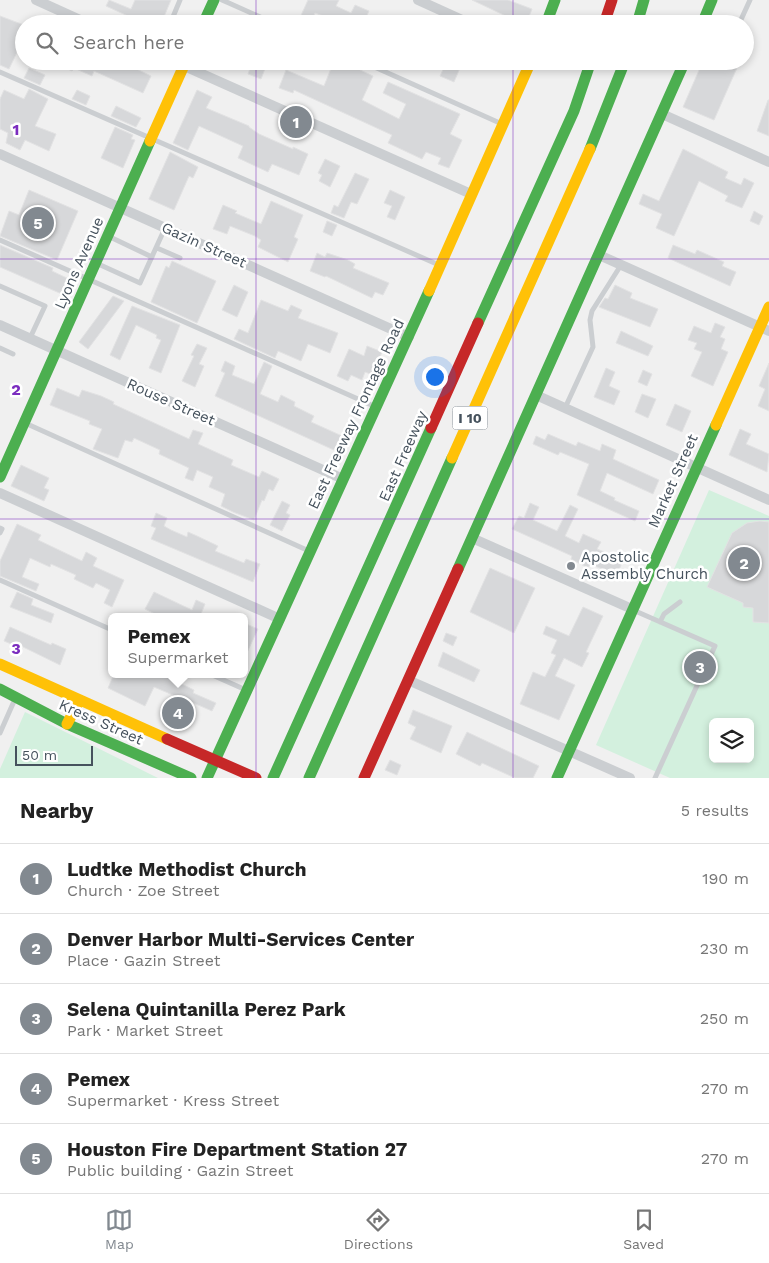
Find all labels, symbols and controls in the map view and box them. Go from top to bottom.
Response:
search box [15,15,754,70]
icon: search [33,29,61,57]
text: Search here [73,31,184,54]
pin: 1 [280,103,312,141]
text: 1 [13,120,19,139]
pin: 5 [22,204,54,242]
street label: Lyons Avenue [51,214,107,312]
street label: Gazin Street [159,218,250,272]
street label: East Freeway Frontage Road [304,316,408,512]
your location [422,364,448,390]
street label: Rouse Street [124,374,219,430]
text: 2 [11,380,21,399]
road number: I 10 [452,406,488,429]
street label: East Freeway [375,408,431,504]
street label: Market Street [644,431,702,531]
pin: 2 [728,544,760,582]
place label: Apostolic Assembly Church [581,548,708,583]
marker: Apostolic Assembly Church [565,560,577,572]
popup [108,613,248,678]
text: Pemex [127,625,190,648]
text: 3 [11,639,21,658]
text: Supermarket [127,648,229,667]
pin: 3 [684,648,716,686]
pin: 4 [162,694,194,732]
street label: Kress Street [56,695,147,749]
map controls [709,718,754,763]
button: layers [709,718,754,763]
scale bar [15,743,92,766]
text: 50 m [22,747,57,763]
text: Nearby [20,798,93,823]
text: 5 results [681,801,749,820]
text: Ludtke Methodist Church [67,858,307,881]
text: 1 [33,869,39,888]
text: 190 m [702,869,749,888]
text: Church · Zoe Street [67,881,220,900]
text: Denver Harbor Multi-Services Center [67,928,414,951]
text: 2 [31,939,41,958]
text: 230 m [700,939,749,958]
text: Place · Gazin Street [67,951,220,970]
text: Selena Quintanilla Perez Park [67,998,346,1021]
text: 3 [31,1009,41,1028]
text: 250 m [700,1009,749,1028]
text: Park · Market Street [67,1021,223,1040]
text: Pemex [67,1068,130,1091]
text: 4 [31,1079,41,1098]
text: 270 m [701,1079,749,1098]
text: Supermarket · Kress Street [67,1091,279,1110]
text: Houston Fire Department Station 27 [67,1138,407,1161]
text: 5 [31,1149,41,1168]
text: 270 m [701,1149,749,1168]
text: Public building · Gazin Street [67,1161,293,1180]
tab: Map [105,1206,134,1252]
tab: Directions [344,1206,413,1252]
tab: Saved [623,1206,664,1252]

